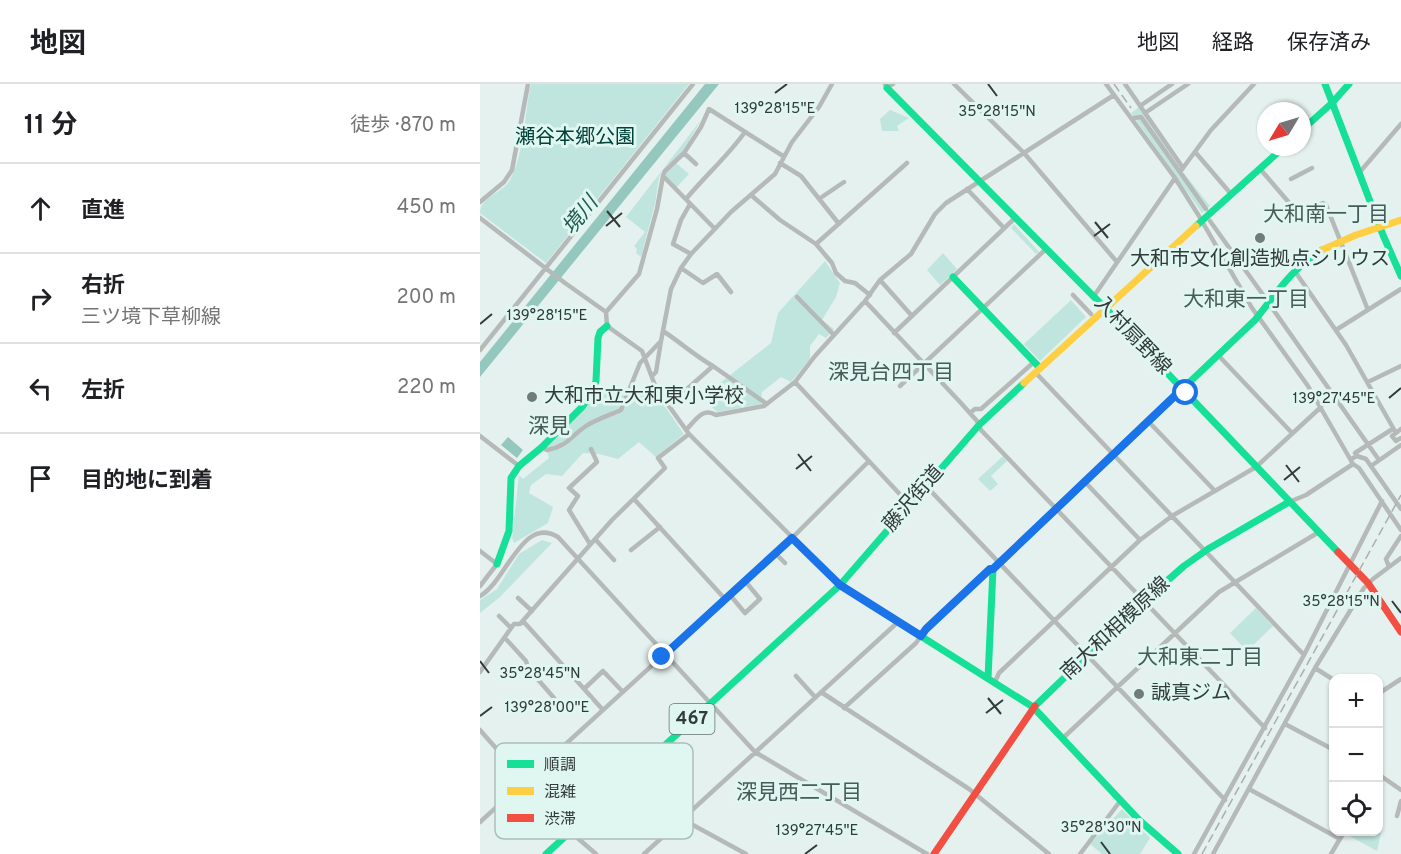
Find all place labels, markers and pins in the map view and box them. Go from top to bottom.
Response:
marker: 大和市文化創造拠点シリウス [1253,231,1267,245]
place label: 大和市文化創造拠点シリウス [1130,247,1390,273]
place label: 大和市立大和東小学校 [544,384,744,410]
marker: 大和市立大和東小学校 [525,390,539,404]
place label: 誠真ジム [1151,681,1231,707]
marker: 誠真ジム [1132,687,1146,701]

